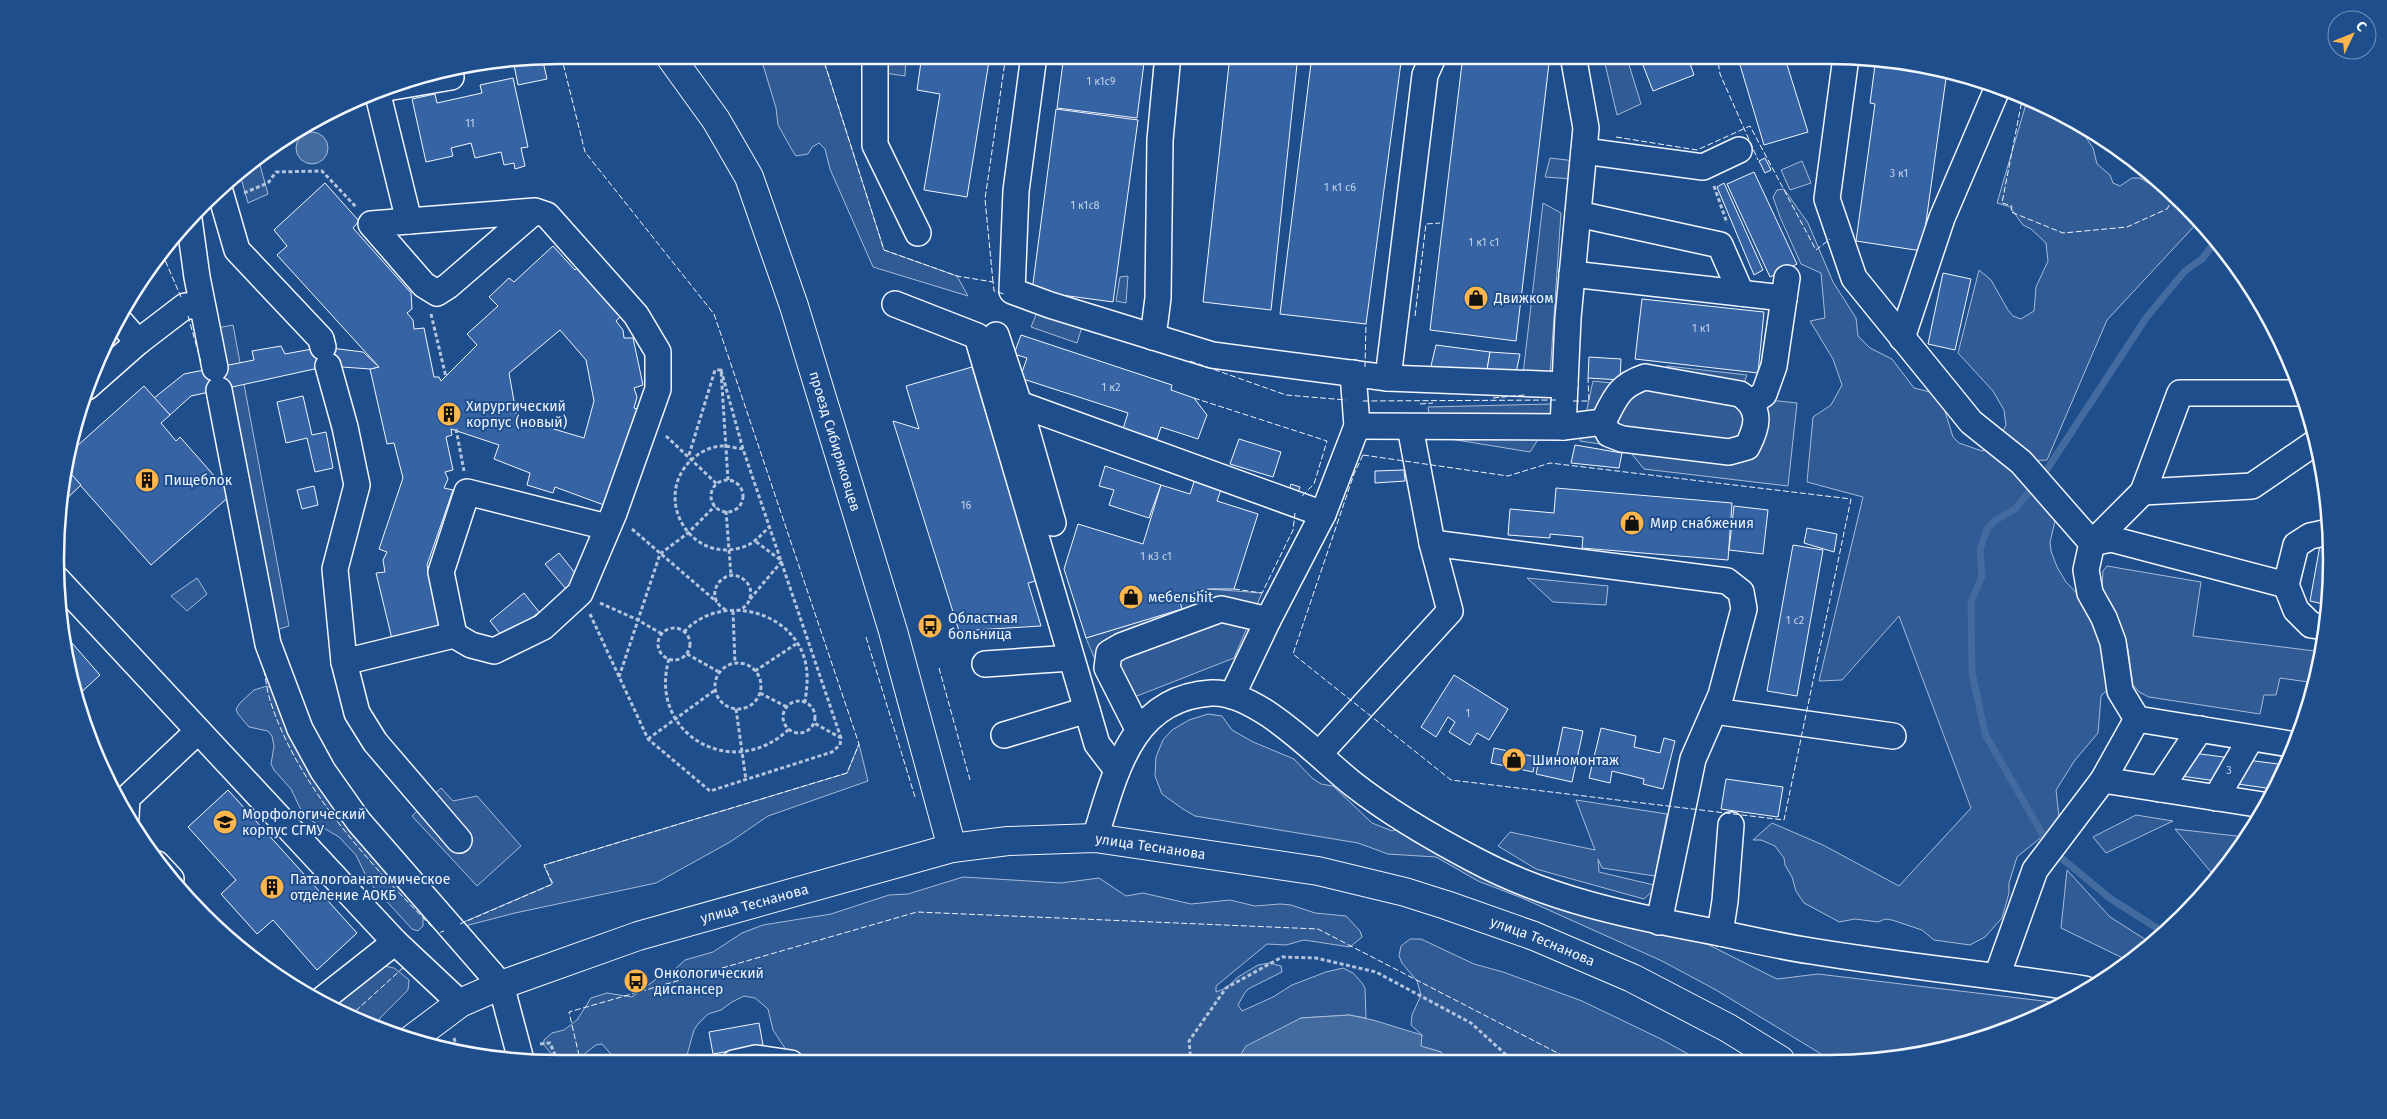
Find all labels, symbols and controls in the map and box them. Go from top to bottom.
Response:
north arrow [2327,10,2377,60]
text: С [2352,18,2370,35]
house number: 1 к1с9 [1086,75,1116,88]
house number: 11 [465,117,475,130]
house number: 3 к1 [1890,167,1908,180]
house number: 1 к1 с6 [1324,181,1356,194]
house number: 1 к1с8 [1070,199,1100,212]
house number: 1 к1 с1 [1469,236,1499,249]
shop icon: Движком [1463,285,1489,311]
place label: Движком [1493,290,1554,307]
house number: 1 к1 [1692,322,1710,335]
street label: проезд Сибиряковцев [806,369,865,513]
house number: 1 к2 [1102,381,1120,394]
place label: Хирургический корпус (новый) [466,398,567,431]
building icon: Хирургический корпус (новый) [436,401,462,427]
building icon: Пищеблок [134,467,160,493]
place label: Пищеблок [164,472,233,489]
house number: 16 [961,499,971,512]
shop icon: Мир снабжения [1619,510,1645,536]
place label: Мир снабжения [1650,515,1754,532]
house number: 1 к3 с1 [1140,550,1172,563]
shop icon: мебельhit [1118,584,1144,610]
place label: мебельhit [1148,589,1214,606]
place label: Областная больница [948,610,1018,643]
bus stop icon: Областная больница [917,613,943,639]
house number: 1 с2 [1786,614,1804,627]
house number: 1 [1466,707,1470,720]
shop icon: Шиномонтаж [1501,747,1527,773]
place label: Шиномонтаж [1532,752,1619,769]
house number: 3 [2226,764,2232,777]
place label: Морфологический корпус СГМУ [242,806,366,839]
school or university icon: Морфологический корпус СГМУ [212,809,238,835]
street label: улица Теснанова [1094,830,1207,863]
place label: Паталогоанатомическое отделение АОКБ [290,871,450,904]
building icon: Паталогоанатомическое отделение АОКБ [259,874,285,900]
street label: улица Теснанова [698,880,810,927]
street label: улица Теснанова [1488,913,1598,970]
place label: Онкологический диспансер [654,965,764,998]
bus stop icon: Онкологический диспансер [623,968,649,994]

